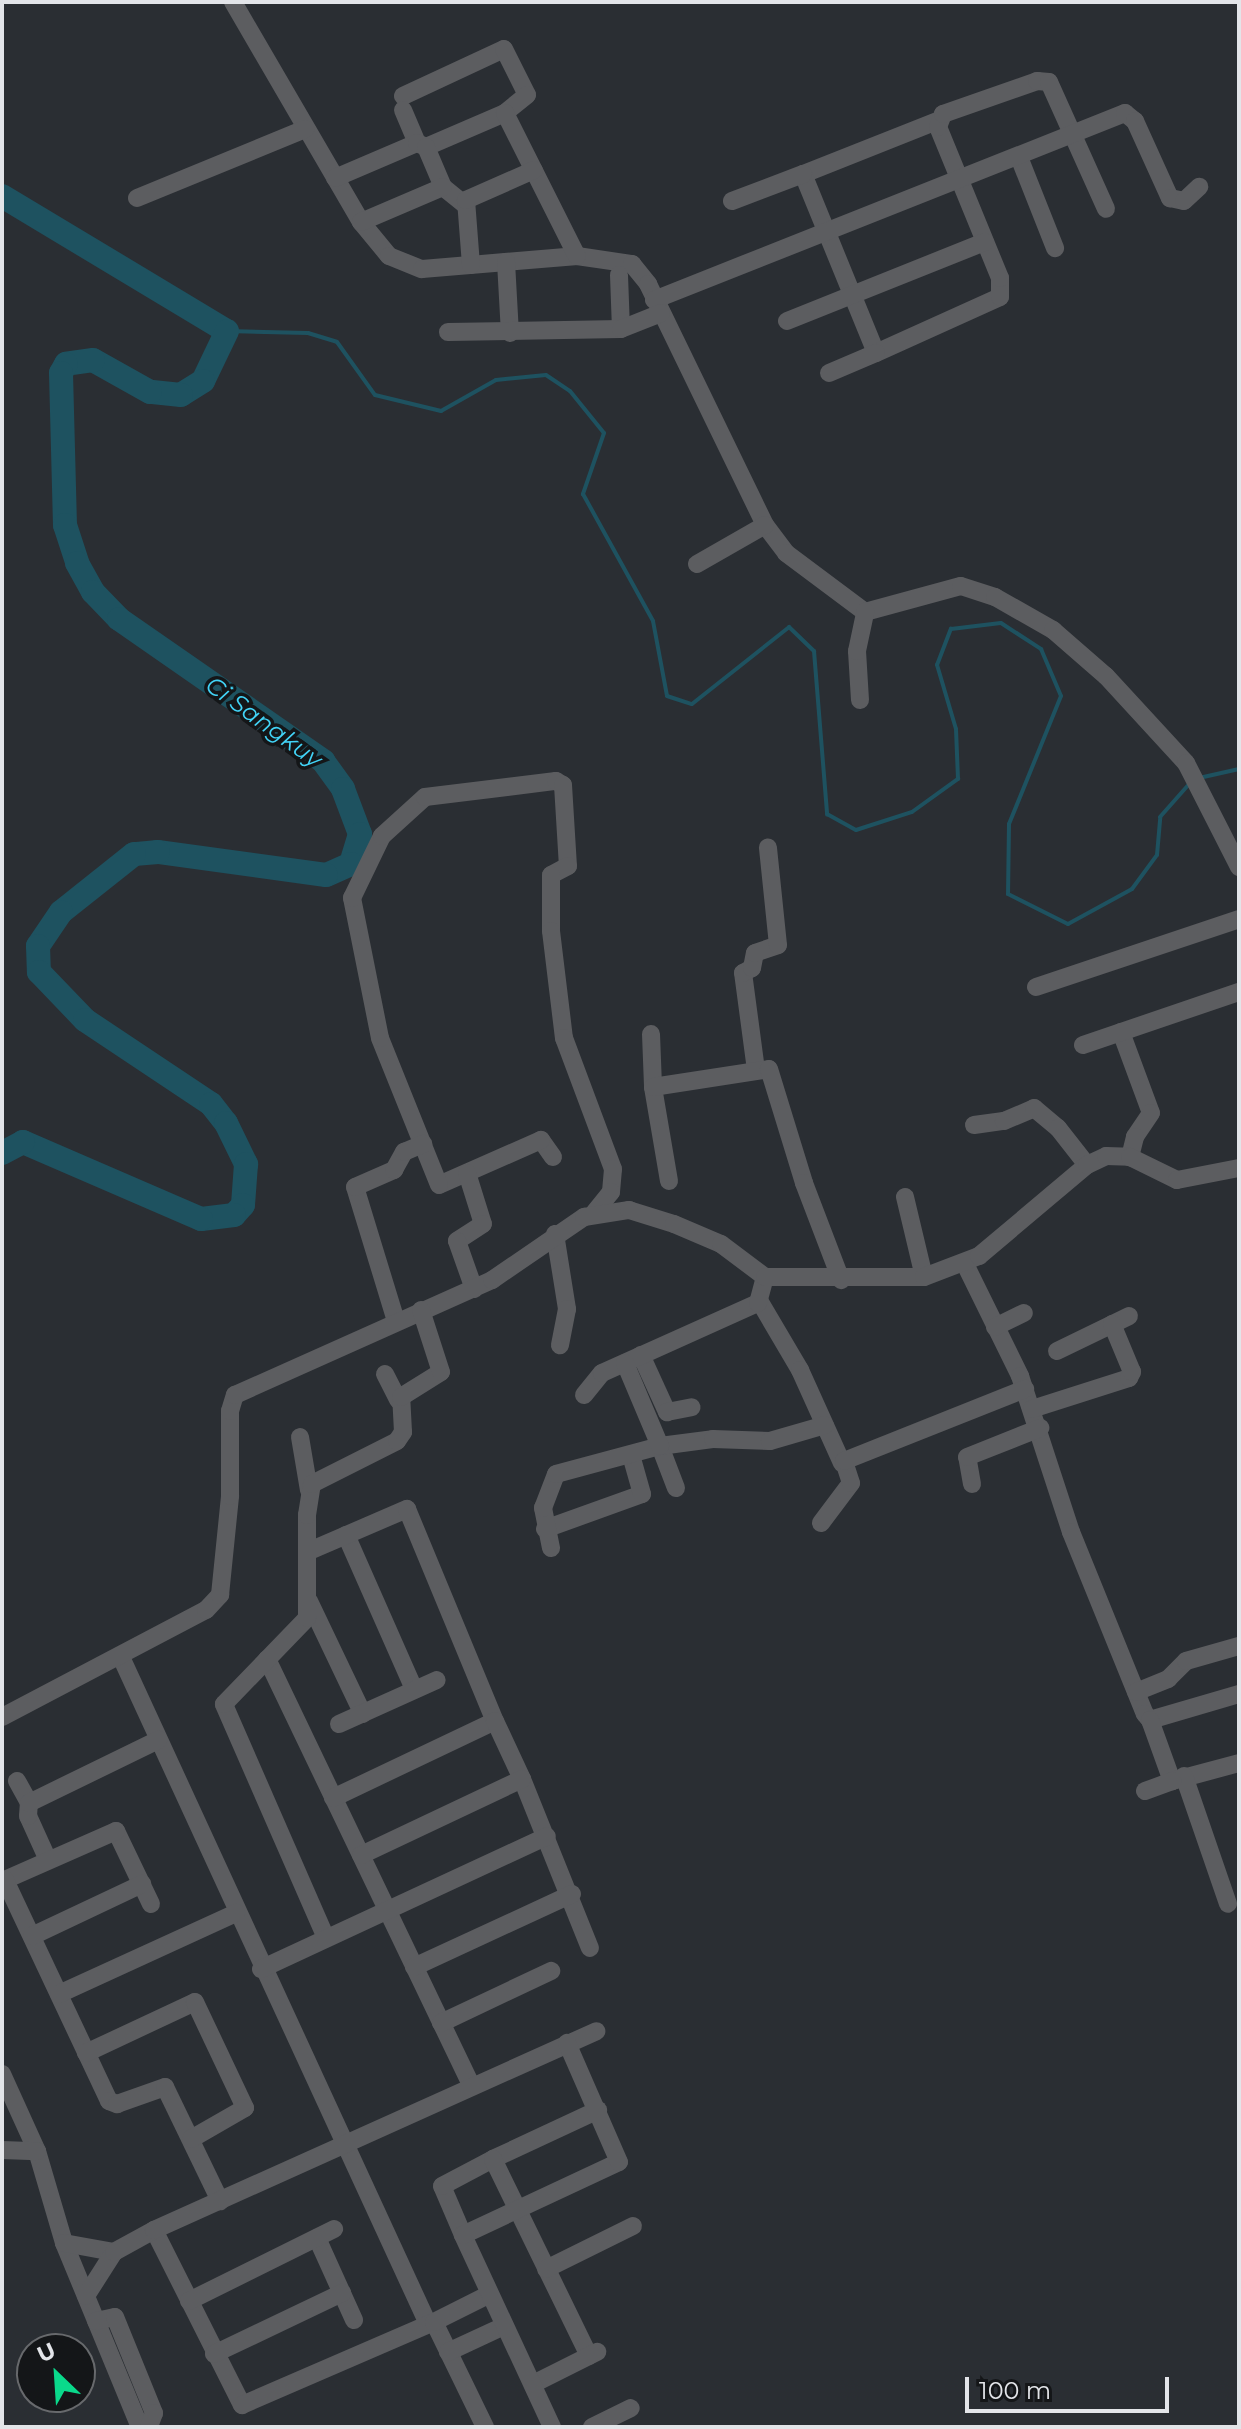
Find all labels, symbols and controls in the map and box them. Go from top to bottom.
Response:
water label: Ci Sangkuy [200,670,328,774]
north arrow [16,2333,96,2413]
text: U [33,2337,60,2369]
scale bar [969,2361,1173,2411]
text: 100 m [979,2376,1051,2405]

